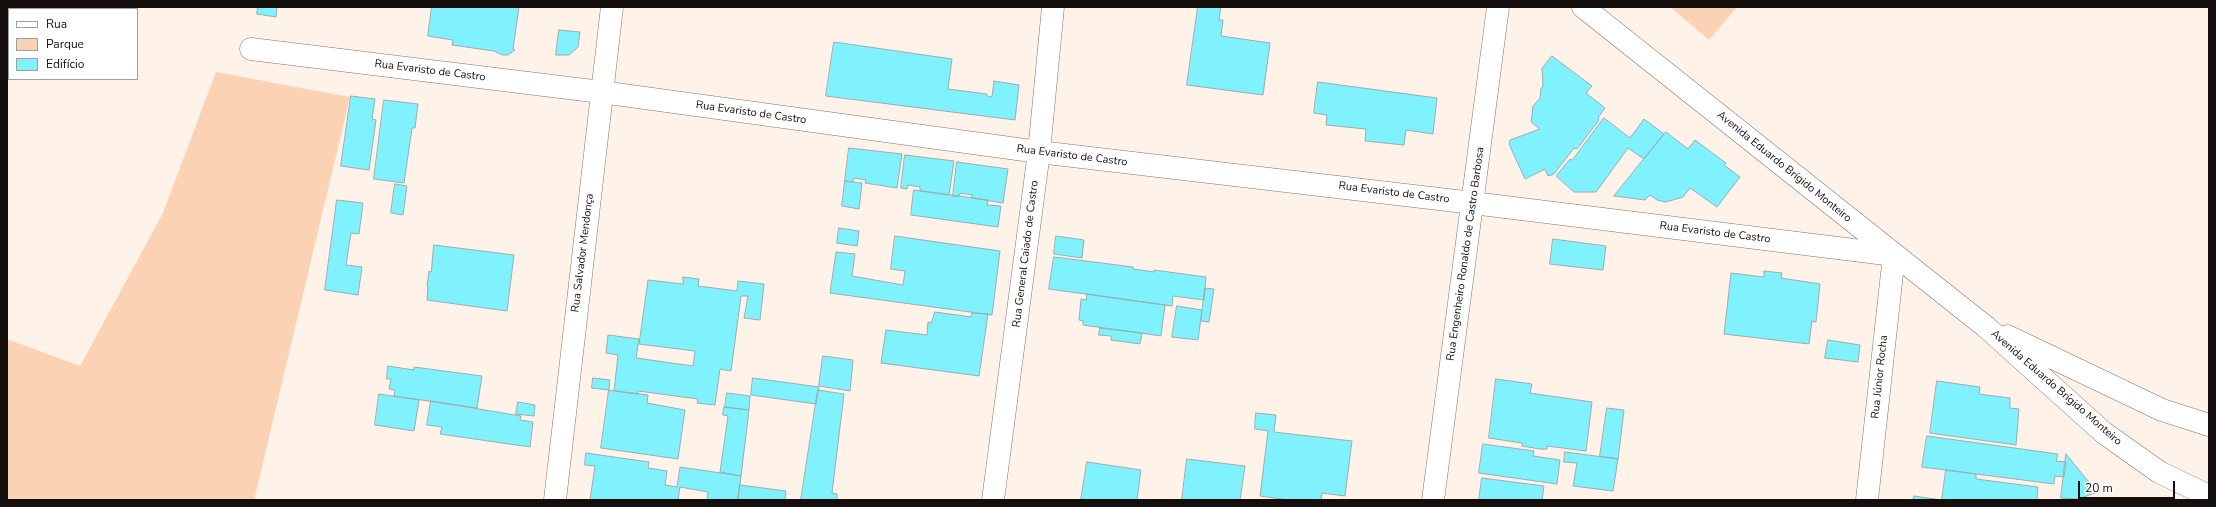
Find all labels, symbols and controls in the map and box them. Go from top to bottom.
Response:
legend [8,8,138,80]
text: Rua [46,16,67,32]
text: Parque [46,36,84,52]
text: Edifício [46,56,85,72]
street label: Rua Evaristo de Castro [374,58,486,84]
street label: Rua Evaristo de Castro [695,99,807,127]
street label: Avenida Eduardo Brígido Monteiro [1714,109,1854,225]
street label: Rua Evaristo de Castro [1016,143,1128,169]
street label: Rua Engenheiro Ronaldo de Castro Barbosa [1444,146,1488,362]
street label: Rua General Caiado de Castro [1010,180,1042,328]
street label: Rua Evaristo de Castro [1338,180,1450,206]
street label: Rua Salvador Mendonça [569,193,597,313]
street label: Rua Evaristo de Castro [1659,220,1771,246]
street label: Avenida Eduardo Brígido Monteiro [1988,327,2124,449]
street label: Rua Júnior Rocha [1869,334,1891,420]
scale bar [2080,473,2177,499]
text: 20 m [2085,480,2113,496]

